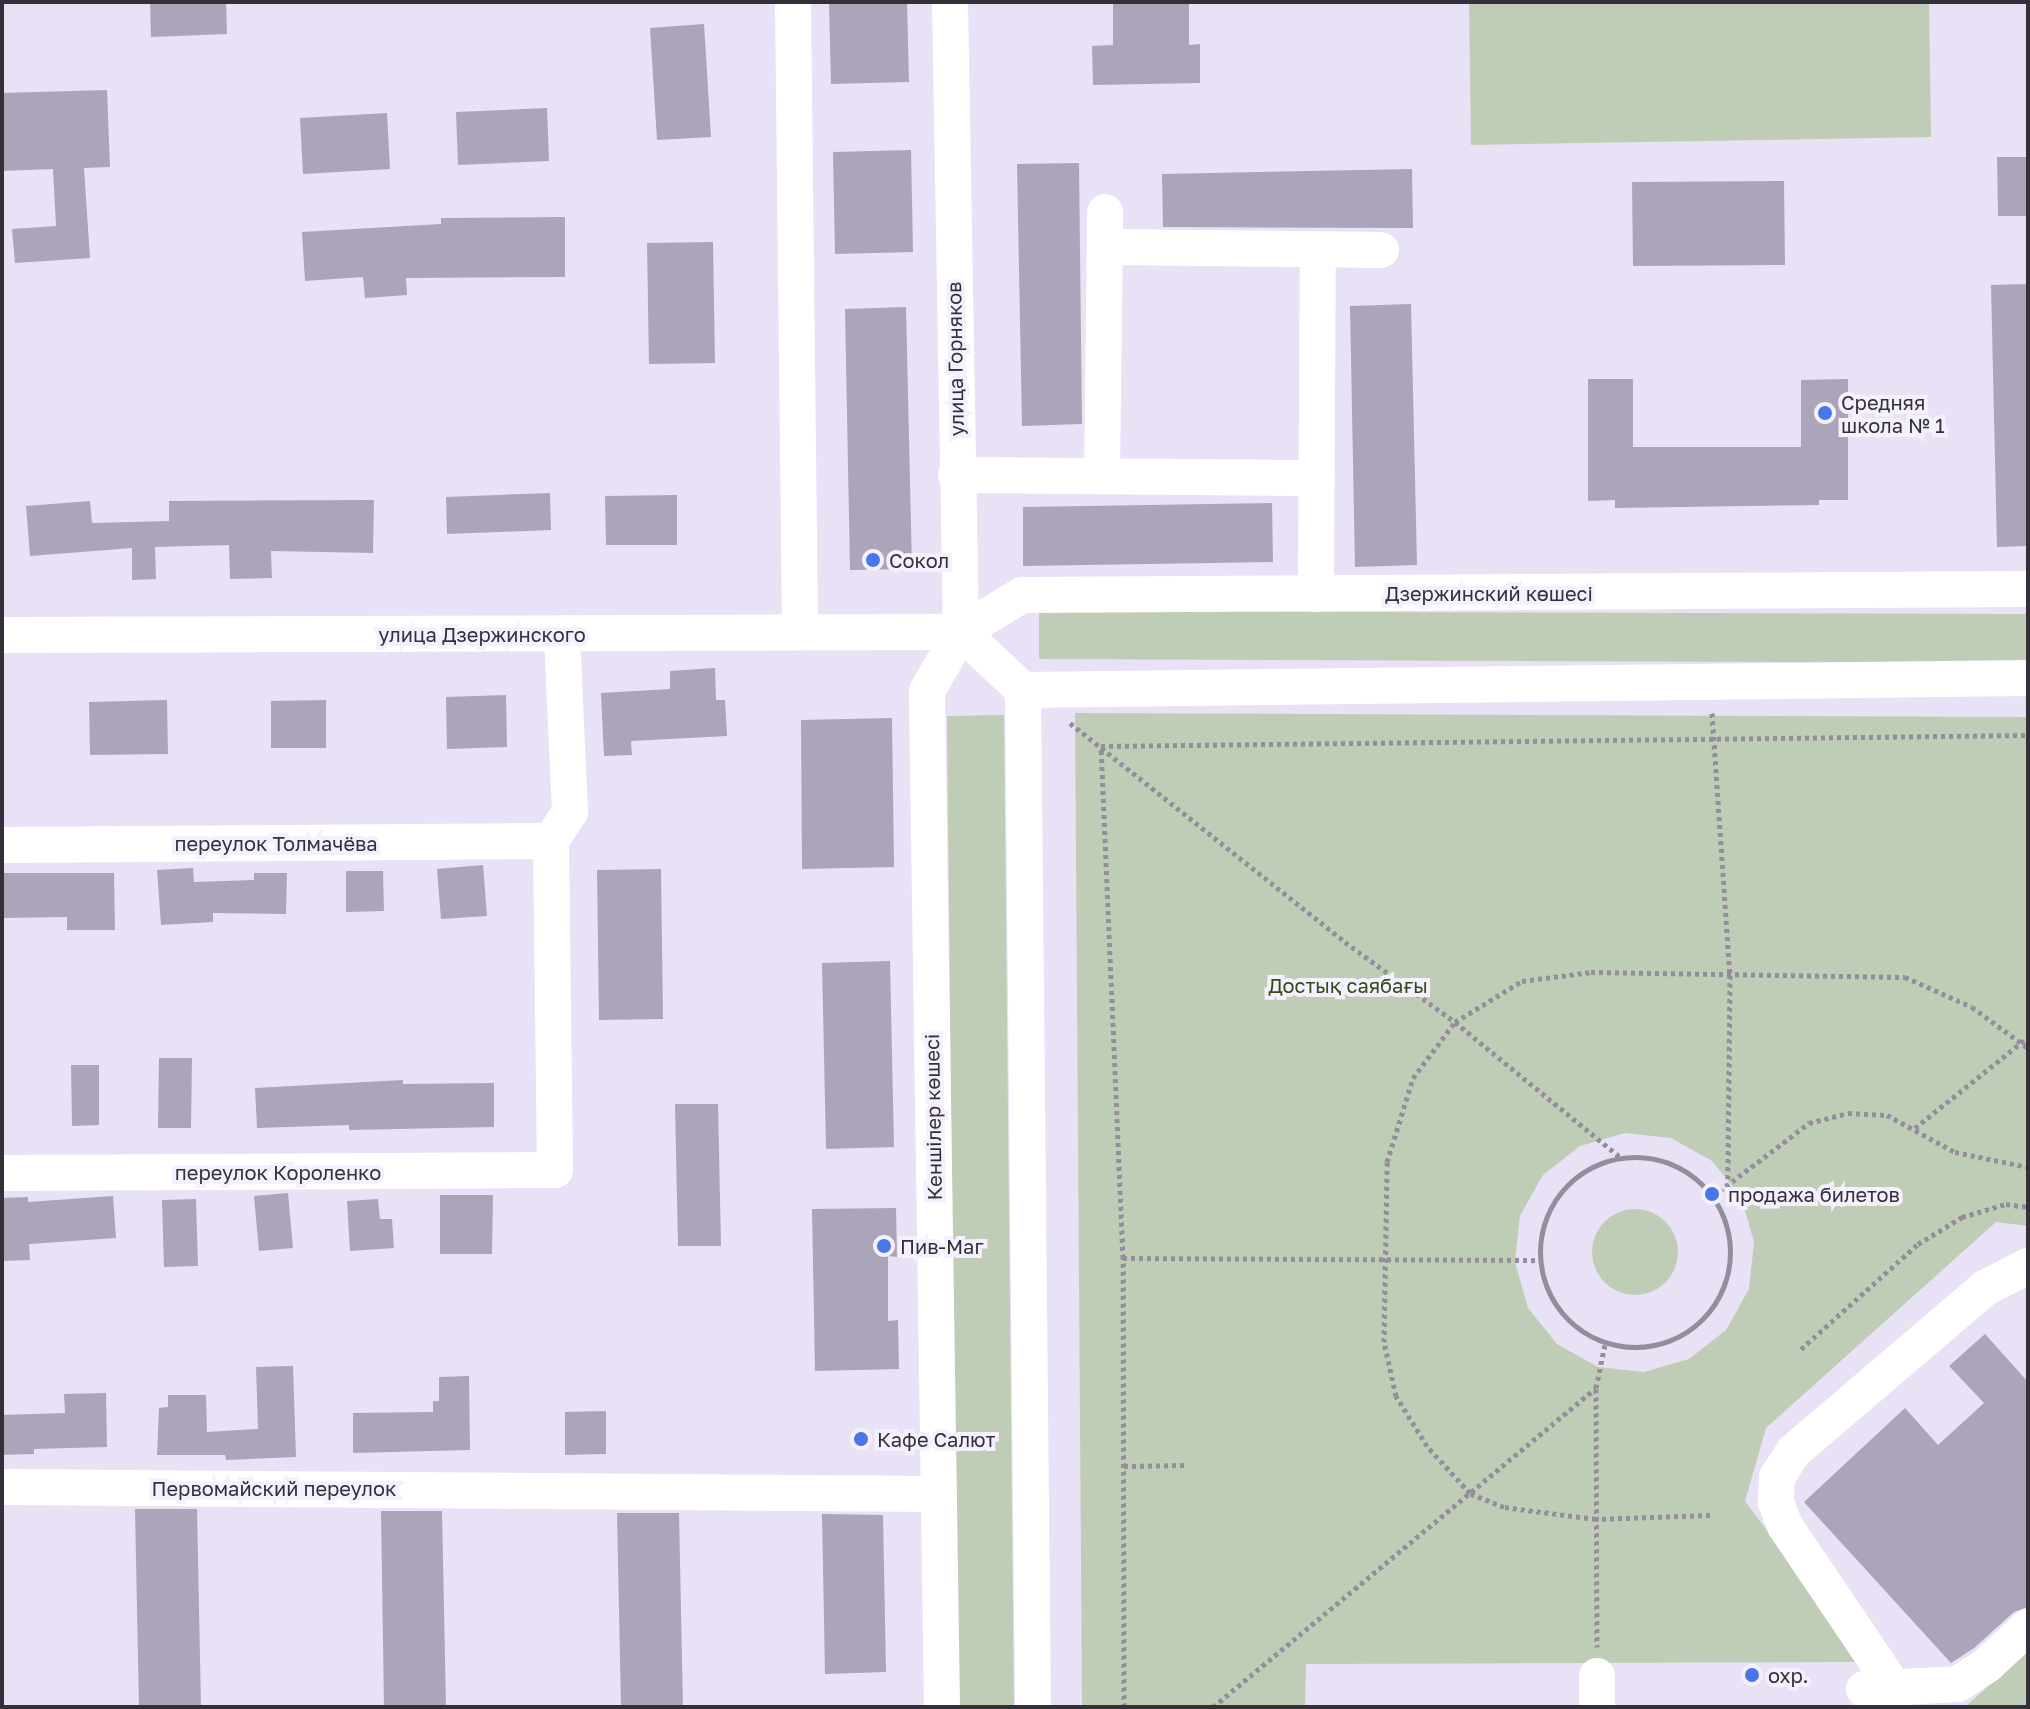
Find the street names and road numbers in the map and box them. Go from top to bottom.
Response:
street label: улица Горняков [942,281,968,437]
street label: Дзержинский көшесі [1385,581,1593,605]
street label: улица Дзержинского [378,622,586,646]
street label: переулок Толмачёва [174,831,378,855]
street label: Кеншілер көшесі [920,1033,946,1201]
street label: переулок Короленко [175,1160,381,1184]
street label: Первомайский переулок [152,1476,396,1500]

